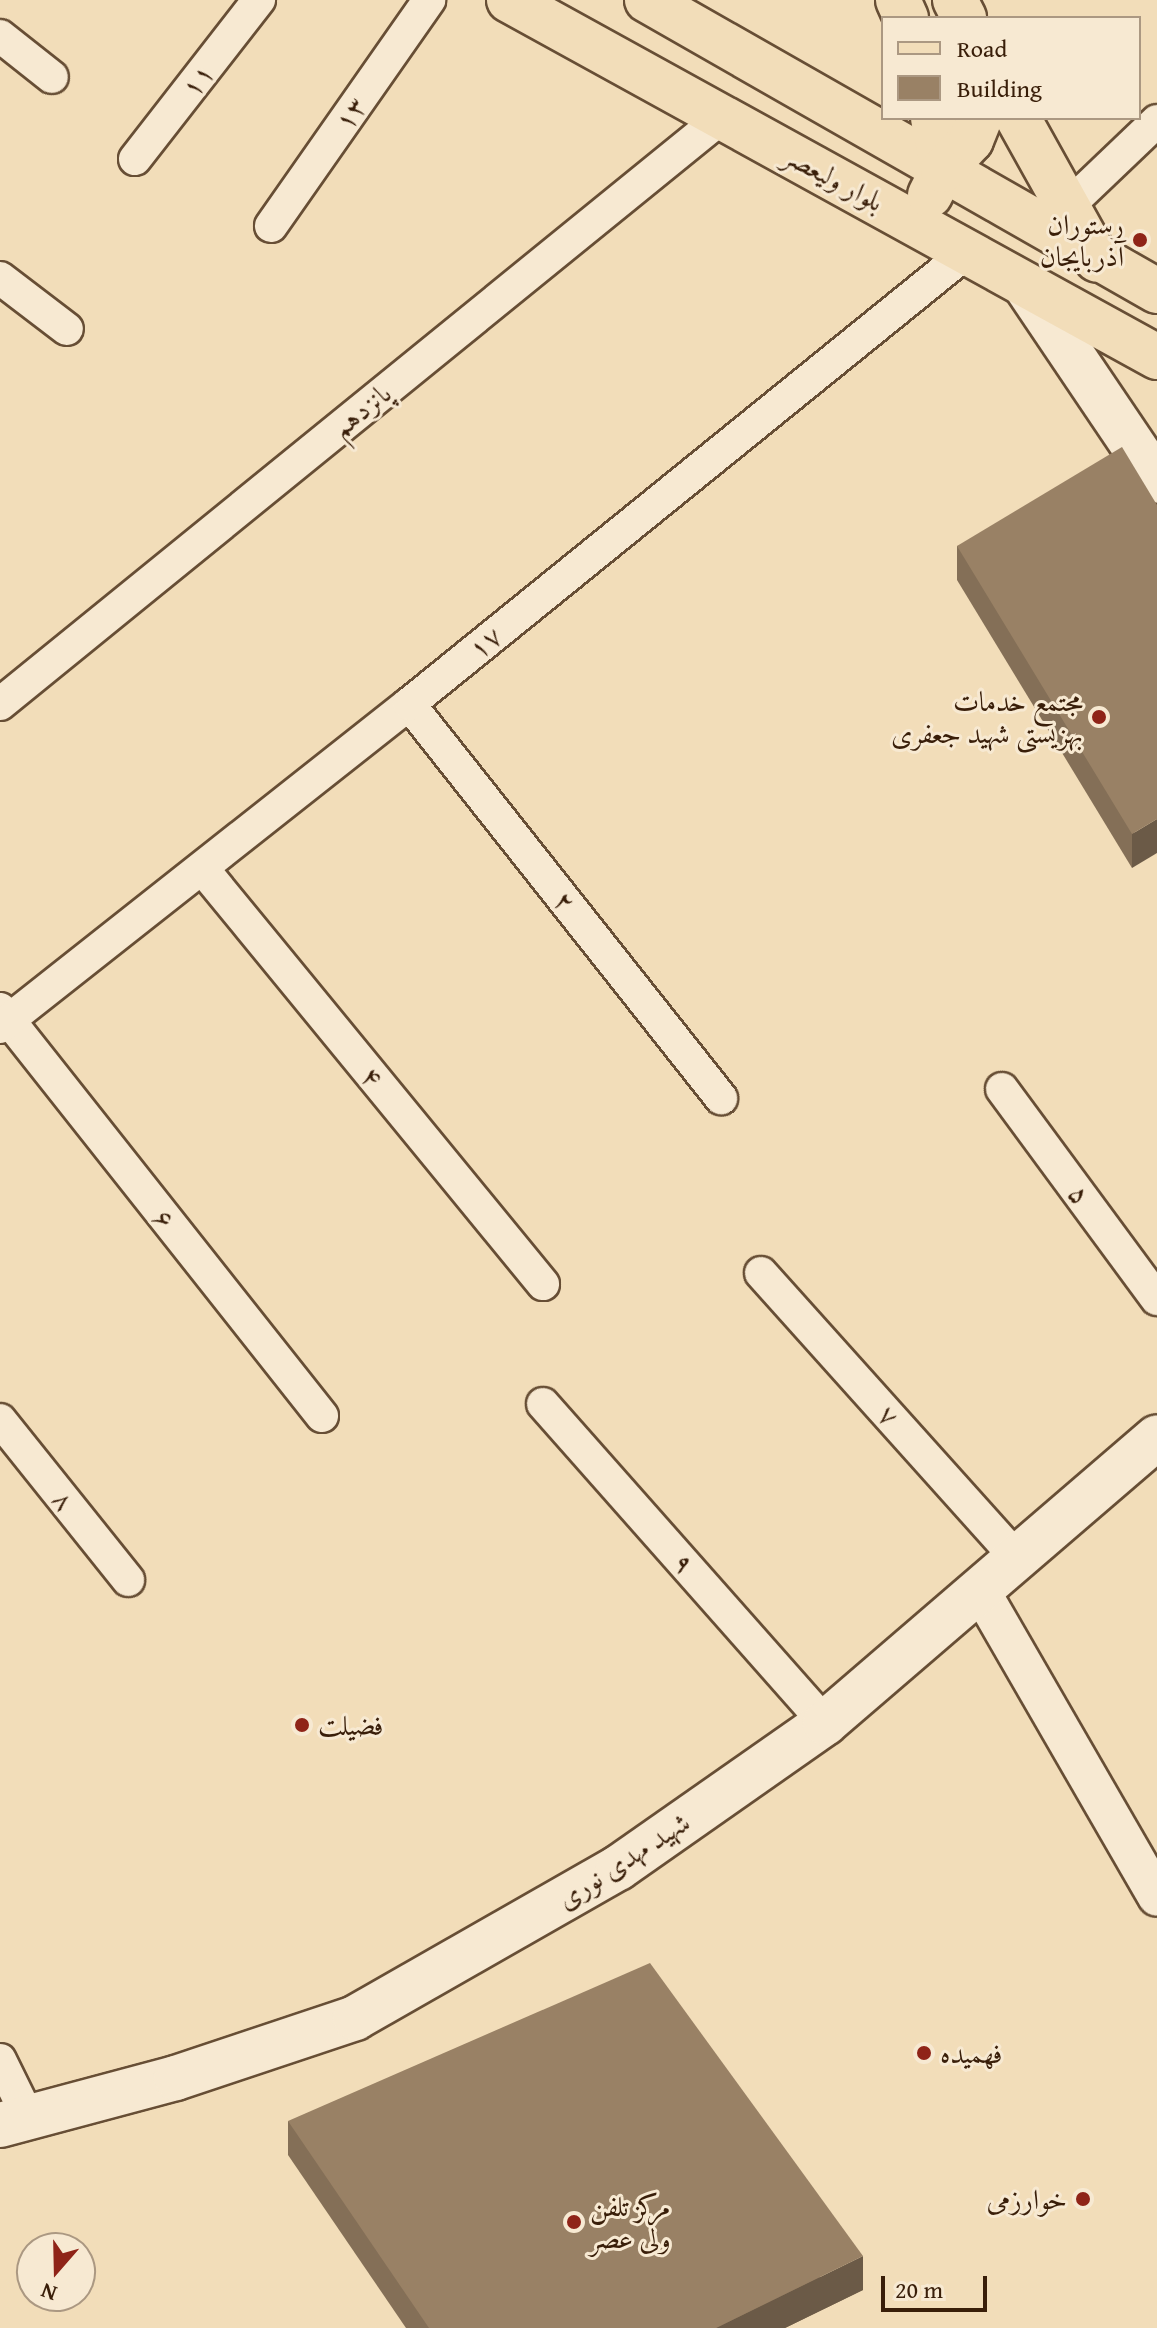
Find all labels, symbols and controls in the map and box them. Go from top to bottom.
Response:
legend [881,16,1141,120]
text: Road [957,31,1007,66]
street label: ۱۱ [174,57,220,103]
text: Building [957,71,1042,106]
street label: ۱۳ [327,90,373,136]
street label: بلوار ولیعصر [779,138,889,218]
place label: رستوران آذربایجان [1040,207,1124,273]
marker: رستوران آذربایجان [1131,231,1149,249]
street label: پانزدهم [324,376,398,444]
street label: ۱۷ [462,619,508,665]
place label: مجتمع خدمات بهزیستی شهید جعفری [891,684,1083,750]
marker: مجتمع خدمات بهزیستی شهید جعفری [1090,708,1108,726]
street label: ۲ [547,884,583,918]
street label: ۴ [355,1059,391,1093]
street label: ۵ [1062,1177,1098,1211]
street label: ۶ [147,1201,183,1235]
street label: ۷ [871,1398,907,1432]
street label: ۸ [46,1483,82,1517]
street label: ۹ [666,1546,702,1580]
place label: فضیلت [318,1708,384,1742]
marker: فضیلت [293,1716,311,1734]
street label: شهید مهدی نوری [550,1805,696,1915]
place label: فهمیده [940,2036,1002,2070]
marker: فهمیده [915,2044,933,2062]
place label: خوارزمی [986,2182,1067,2216]
place label: مرکز تلفن ولی عصر [590,2189,671,2255]
marker: خوارزمی [1074,2190,1092,2208]
marker: مرکز تلفن ولی عصر [565,2213,583,2231]
north arrow [16,2232,96,2312]
scale bar [885,2260,991,2310]
text: 20 m [895,2272,943,2307]
text: N [36,2275,61,2310]

